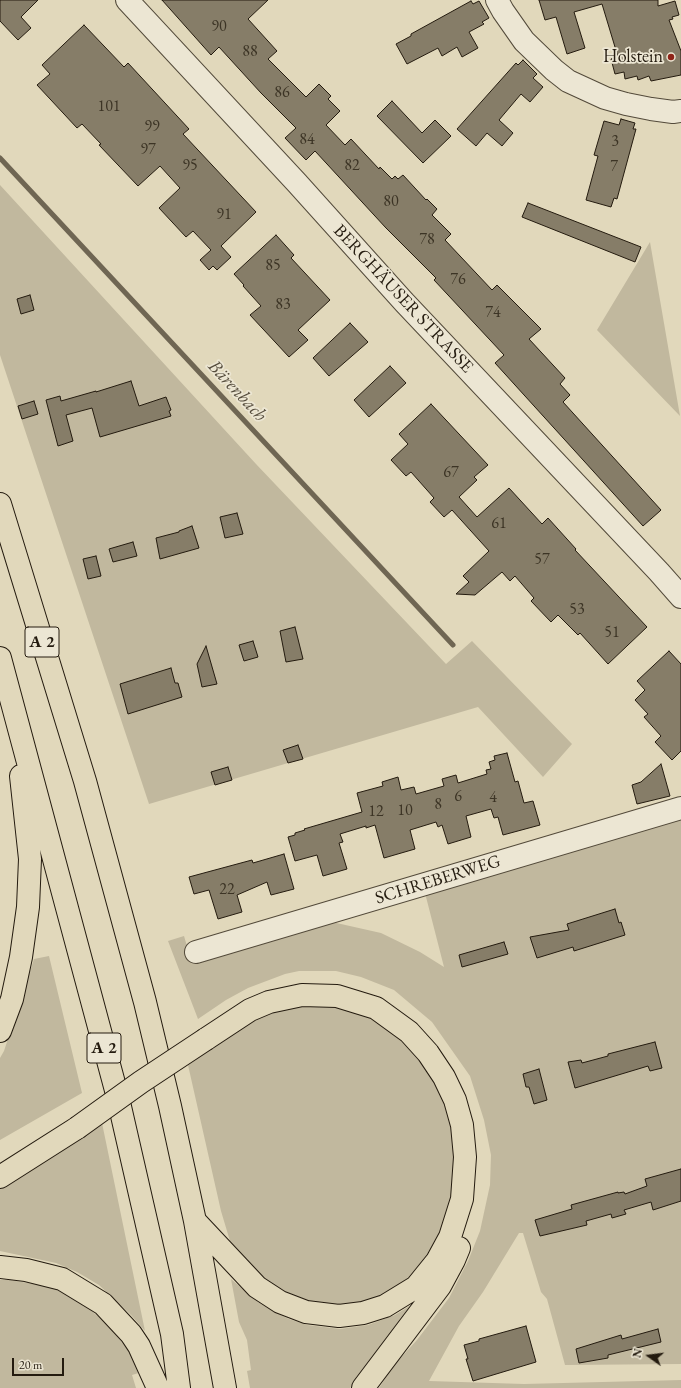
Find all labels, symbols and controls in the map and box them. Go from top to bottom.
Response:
house number: 90 [211,17,227,37]
house number: 88 [242,42,258,62]
place label: Holstein [603,46,663,68]
marker: Holstein [666,52,676,62]
house number: 86 [274,83,290,103]
house number: 101 [97,97,121,117]
house number: 99 [144,117,160,137]
house number: 84 [299,130,315,150]
house number: 3 [611,132,619,152]
house number: 97 [140,140,156,160]
house number: 95 [182,156,198,176]
house number: 82 [344,156,360,176]
house number: 7 [610,157,618,177]
house number: 80 [383,192,399,212]
house number: 91 [216,205,232,225]
street label: BERGHÄUSER STRASSE [329,220,477,378]
house number: 78 [419,230,435,250]
house number: 85 [265,256,281,276]
house number: 76 [450,270,466,290]
house number: 83 [275,295,291,315]
house number: 74 [485,303,501,323]
water label: Bärenbach [203,355,271,427]
house number: 67 [443,463,459,483]
house number: 61 [491,514,507,534]
house number: 57 [534,550,550,570]
house number: 53 [569,600,585,620]
house number: 51 [604,623,620,643]
road number: A 2 [25,627,59,657]
house number: 6 [454,787,462,807]
house number: 4 [489,788,497,808]
house number: 8 [434,795,442,815]
house number: 10 [397,801,413,821]
house number: 12 [368,802,384,822]
street label: SCHREBERWEG [373,851,503,909]
house number: 22 [219,880,235,900]
road number: A 2 [87,1033,121,1063]
north arrow [629,1336,669,1376]
text: N [629,1347,645,1359]
scale bar [14,1350,66,1376]
text: 20 m [19,1357,42,1373]

